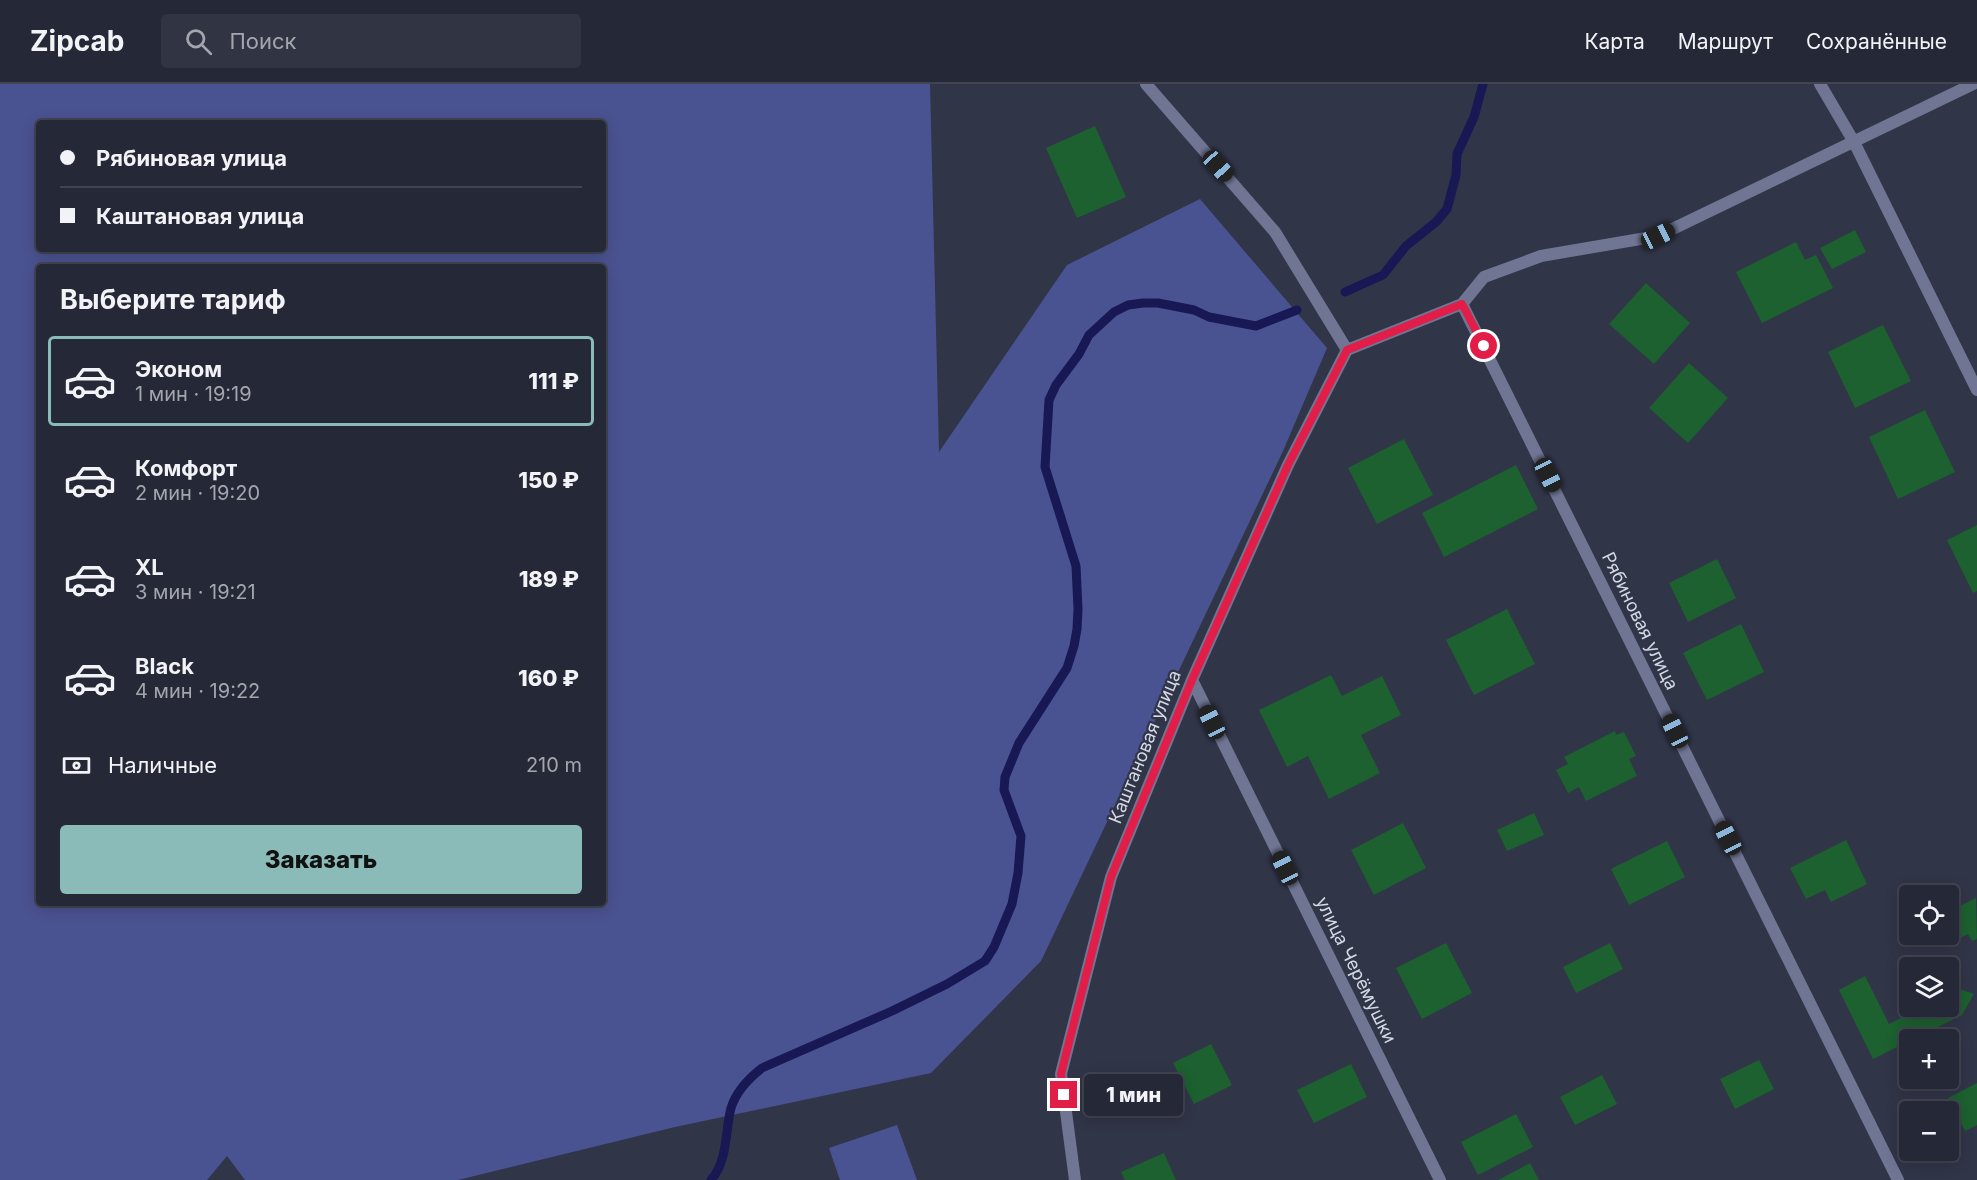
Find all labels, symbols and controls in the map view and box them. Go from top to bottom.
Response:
search box [161,14,581,68]
text: Zipcab [30,24,125,58]
icon: search [182,25,215,58]
text: Поиск [230,28,297,54]
text: Карта [1584,29,1645,54]
text: Маршрут [1678,29,1773,54]
text: Сохранённые [1806,29,1947,54]
text: Рябиновая улица [96,145,287,171]
car [1199,147,1237,185]
text: Каштановая улица [96,203,304,229]
car [1638,220,1678,252]
text: Выберите тариф [60,283,286,316]
route start [1470,332,1497,359]
icon: car [63,354,117,408]
text: Эконом [135,356,222,382]
text: 111 ₽ [528,368,579,394]
text: 1 мин · 19:19 [135,382,252,406]
icon: car [63,453,117,507]
text: Комфорт [135,455,237,481]
car [1532,455,1564,495]
text: 150 ₽ [518,467,579,493]
text: 2 мин · 19:20 [135,481,260,505]
street label: Рябиновая улица [1598,548,1683,693]
icon: car [63,552,117,606]
text: XL [135,554,164,580]
text: 189 ₽ [519,566,579,592]
text: 3 мин · 19:21 [135,580,256,604]
icon: car [63,651,117,705]
text: Black [135,653,194,679]
text: 160 ₽ [518,665,579,691]
street label: Каштановая улица [1104,667,1185,826]
text: 4 мин · 19:22 [135,679,260,703]
car [1196,702,1228,742]
car [1659,711,1691,751]
icon: cash [60,749,93,782]
text: Наличные [108,752,217,778]
text: 210 m [526,753,582,777]
car [1712,818,1744,858]
button: Заказать [60,825,582,894]
car [1269,848,1301,888]
map controls [1899,885,1959,1161]
button: locate [1899,885,1959,945]
street label: улица Черёмушки [1312,893,1401,1046]
button: layers [1899,957,1959,1017]
button: + [1899,1029,1959,1089]
callout: 1 мин [1085,1074,1184,1116]
route end [1050,1081,1077,1108]
text: 1 мин [1106,1083,1161,1107]
button: − [1899,1101,1959,1161]

